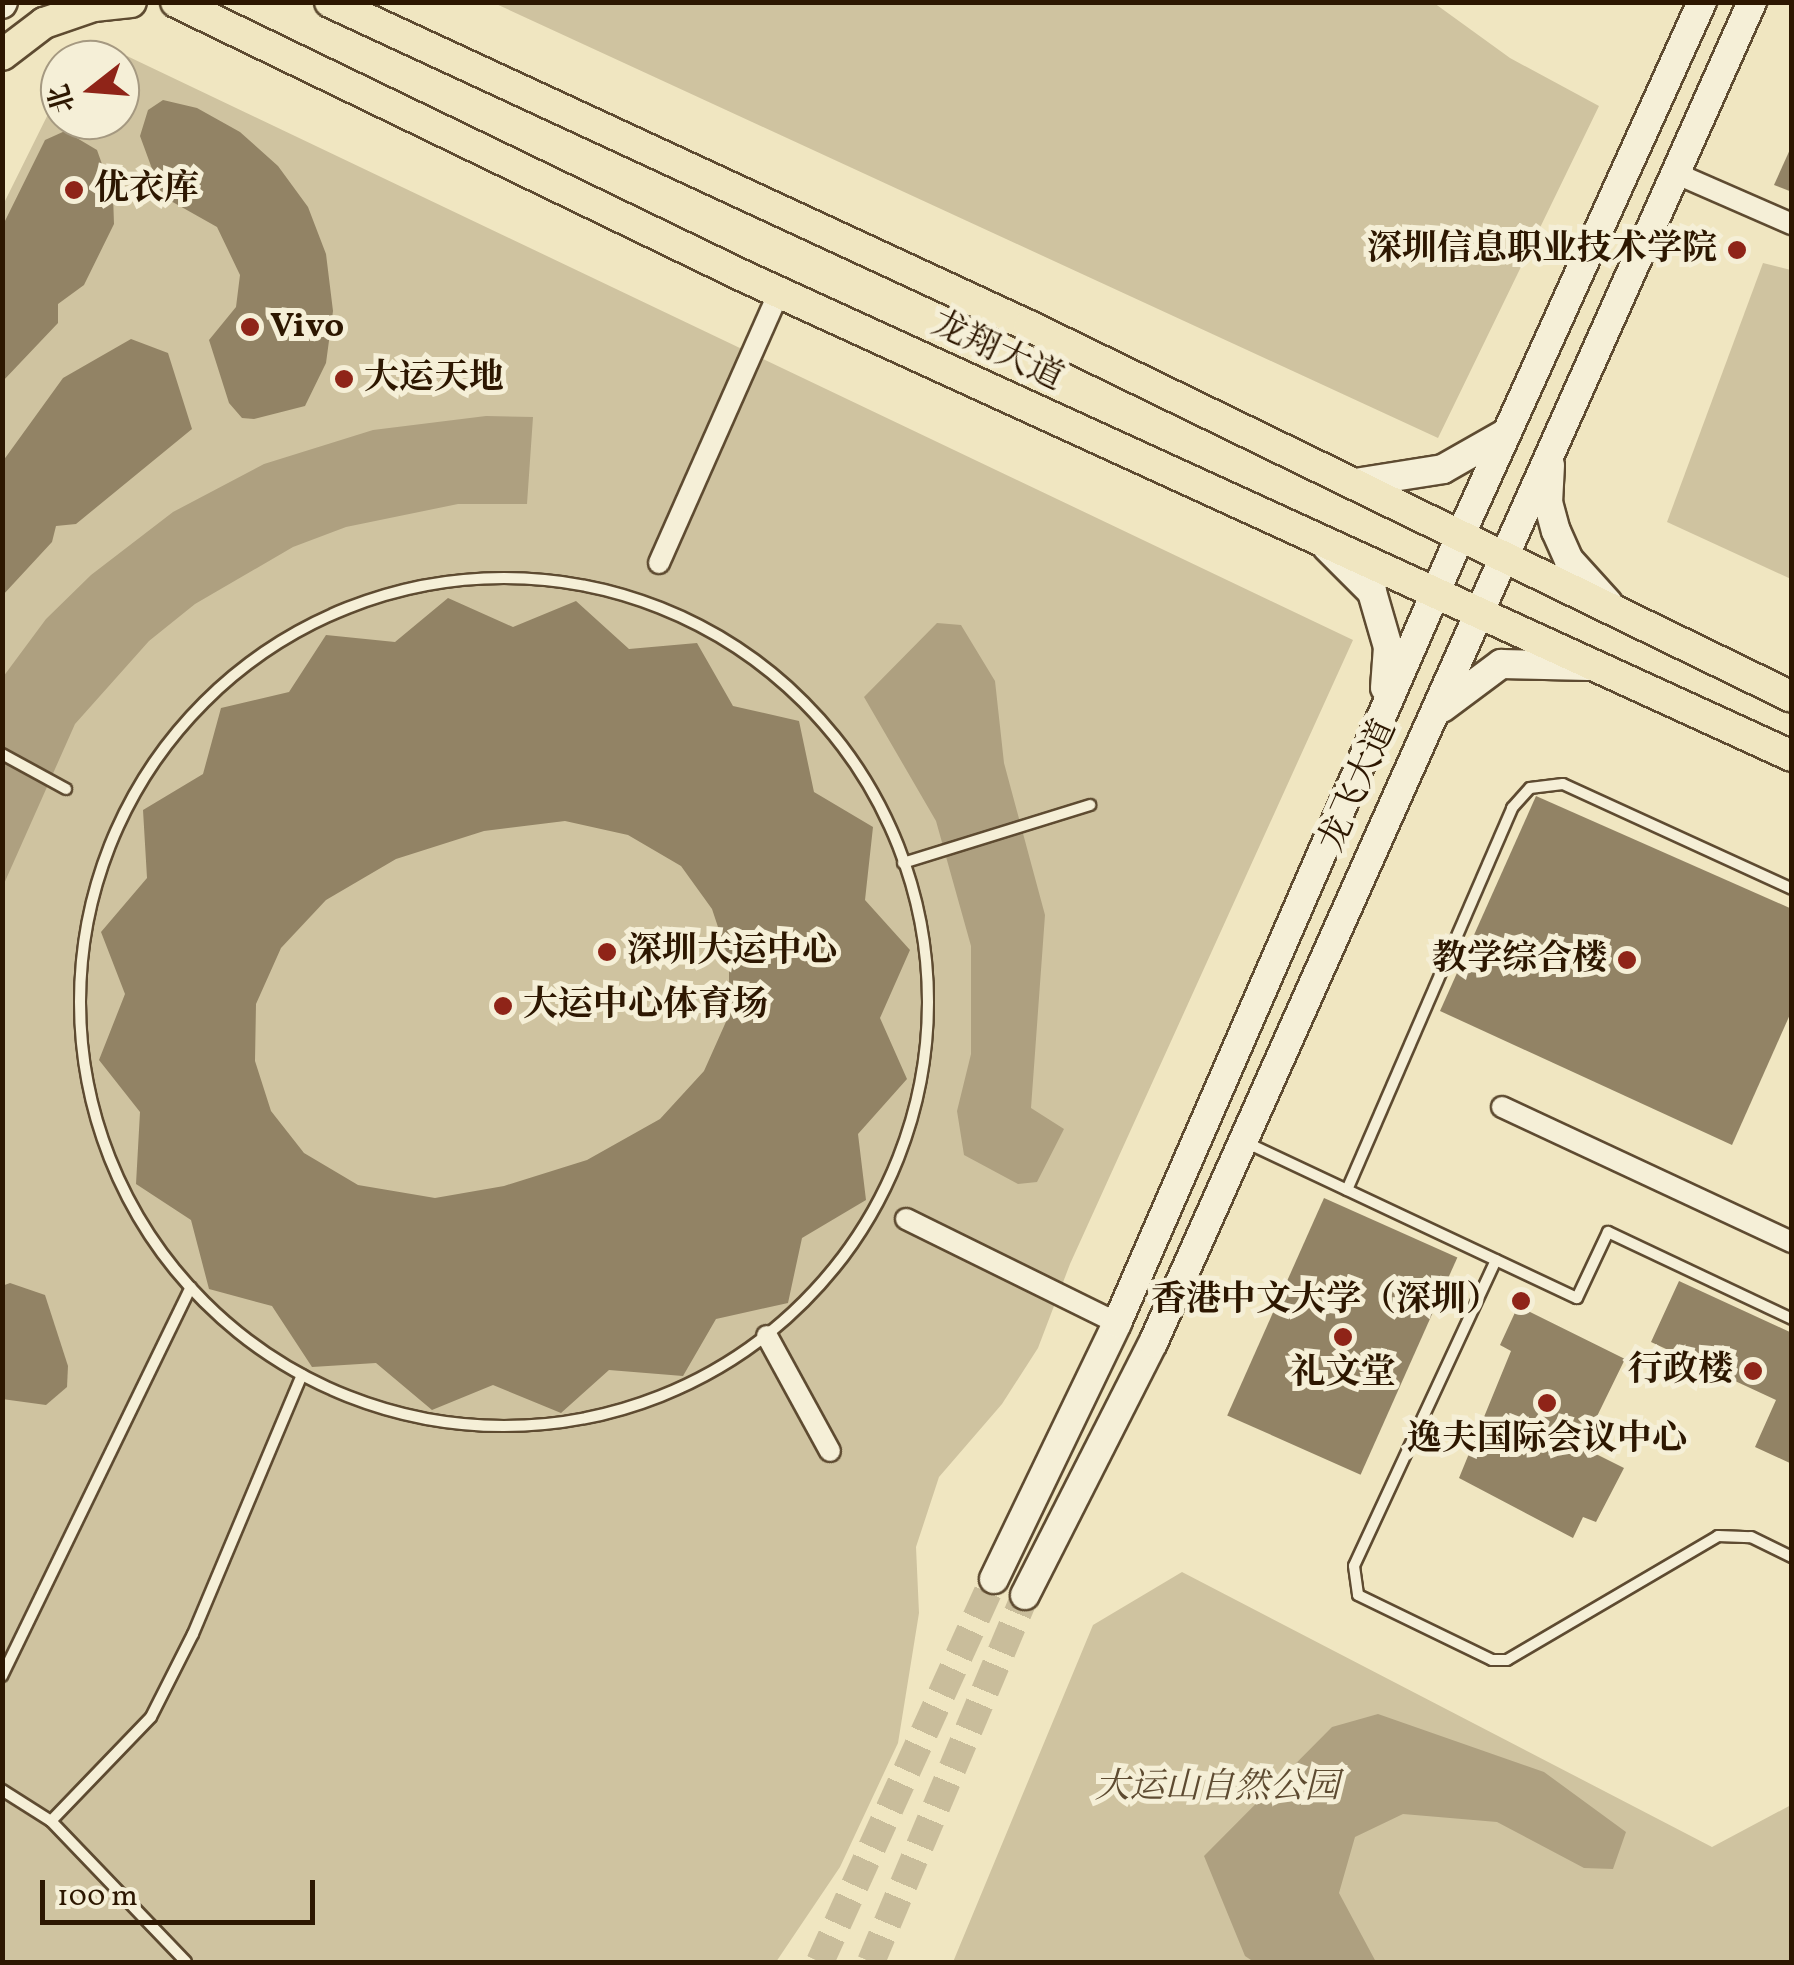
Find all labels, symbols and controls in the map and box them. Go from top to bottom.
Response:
north arrow [40,40,140,140]
text: 北 [40,79,85,117]
place label: 优衣库 [94,169,199,211]
marker: 优衣库 [63,179,85,201]
place label: 深圳信息职业技术学院 [1367,229,1717,271]
marker: 深圳信息职业技术学院 [1726,239,1748,261]
street label: 龙翔大道 [925,303,1069,401]
place label: Vivo [270,306,344,348]
marker: Vivo [239,316,261,338]
place label: 大运天地 [364,358,504,400]
marker: 大运天地 [333,368,355,390]
street label: 龙飞大道 [1311,714,1407,858]
place label: 深圳大运中心 [627,931,837,973]
place label: 教学综合楼 [1432,939,1607,981]
marker: 深圳大运中心 [596,941,618,963]
marker: 教学综合楼 [1616,949,1638,971]
place label: 大运中心体育场 [523,985,768,1027]
marker: 大运中心体育场 [492,995,514,1017]
place label: 香港中文大学（深圳） [1151,1280,1501,1322]
marker: 香港中文大学（深圳） [1510,1290,1532,1312]
marker: 礼文堂 [1332,1326,1354,1348]
place label: 行政楼 [1628,1350,1733,1392]
place label: 礼文堂 [1291,1353,1395,1395]
marker: 行政楼 [1742,1360,1764,1382]
marker: 逸夫国际会议中心 [1536,1392,1558,1414]
place label: 逸夫国际会议中心 [1407,1419,1687,1461]
park label: 大运山自然公园 [1095,1767,1339,1809]
scale bar [45,1860,320,1922]
text: 100 m [57,1876,138,1918]

